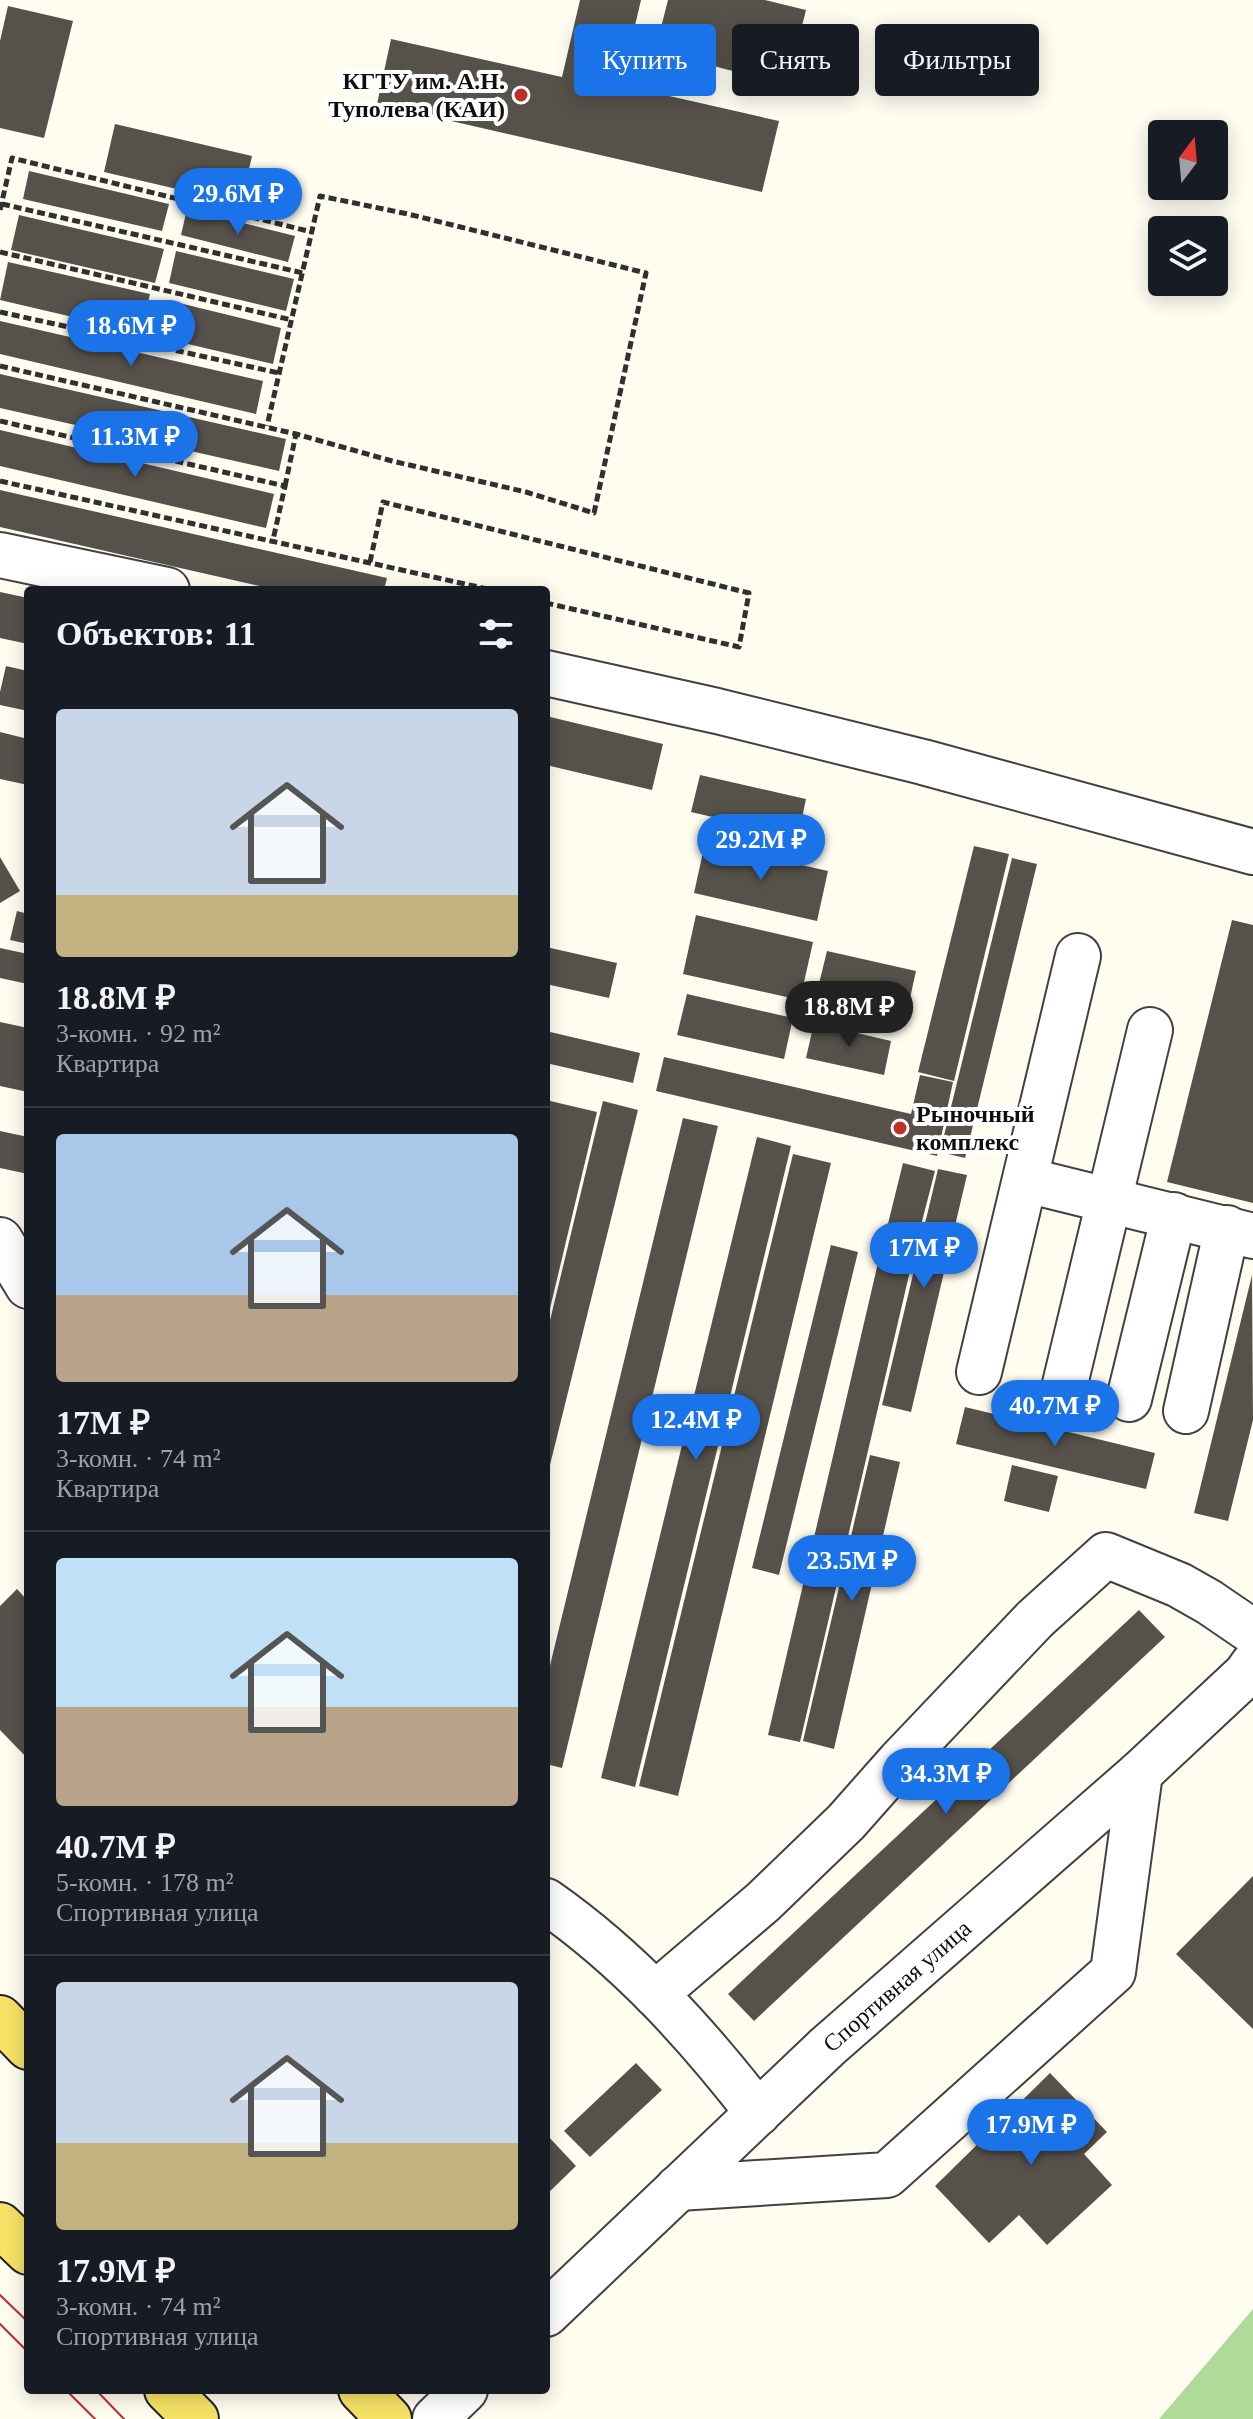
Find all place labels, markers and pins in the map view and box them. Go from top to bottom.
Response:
place label: КГТУ им. А.Н. Туполева (КАИ) [328,68,505,122]
marker: КГТУ им. А.Н. Туполева (КАИ) [512,86,530,104]
pin: 29.6M ₽ [164,168,312,236]
pin: 18.6M ₽ [57,300,205,368]
pin: 11.3M ₽ [61,411,209,479]
pin: 29.2M ₽ [687,814,835,882]
pin: 18.8M ₽ [775,981,923,1049]
place label: Рыночный комплекс [916,1101,1035,1155]
marker: Рыночный комплекс [891,1119,909,1137]
pin: 17M ₽ [868,1222,980,1290]
pin: 40.7M ₽ [981,1380,1129,1448]
pin: 12.4M ₽ [622,1394,770,1462]
pin: 23.5M ₽ [778,1535,926,1603]
pin: 34.3M ₽ [872,1748,1020,1816]
pin: 17.9M ₽ [957,2099,1105,2167]

